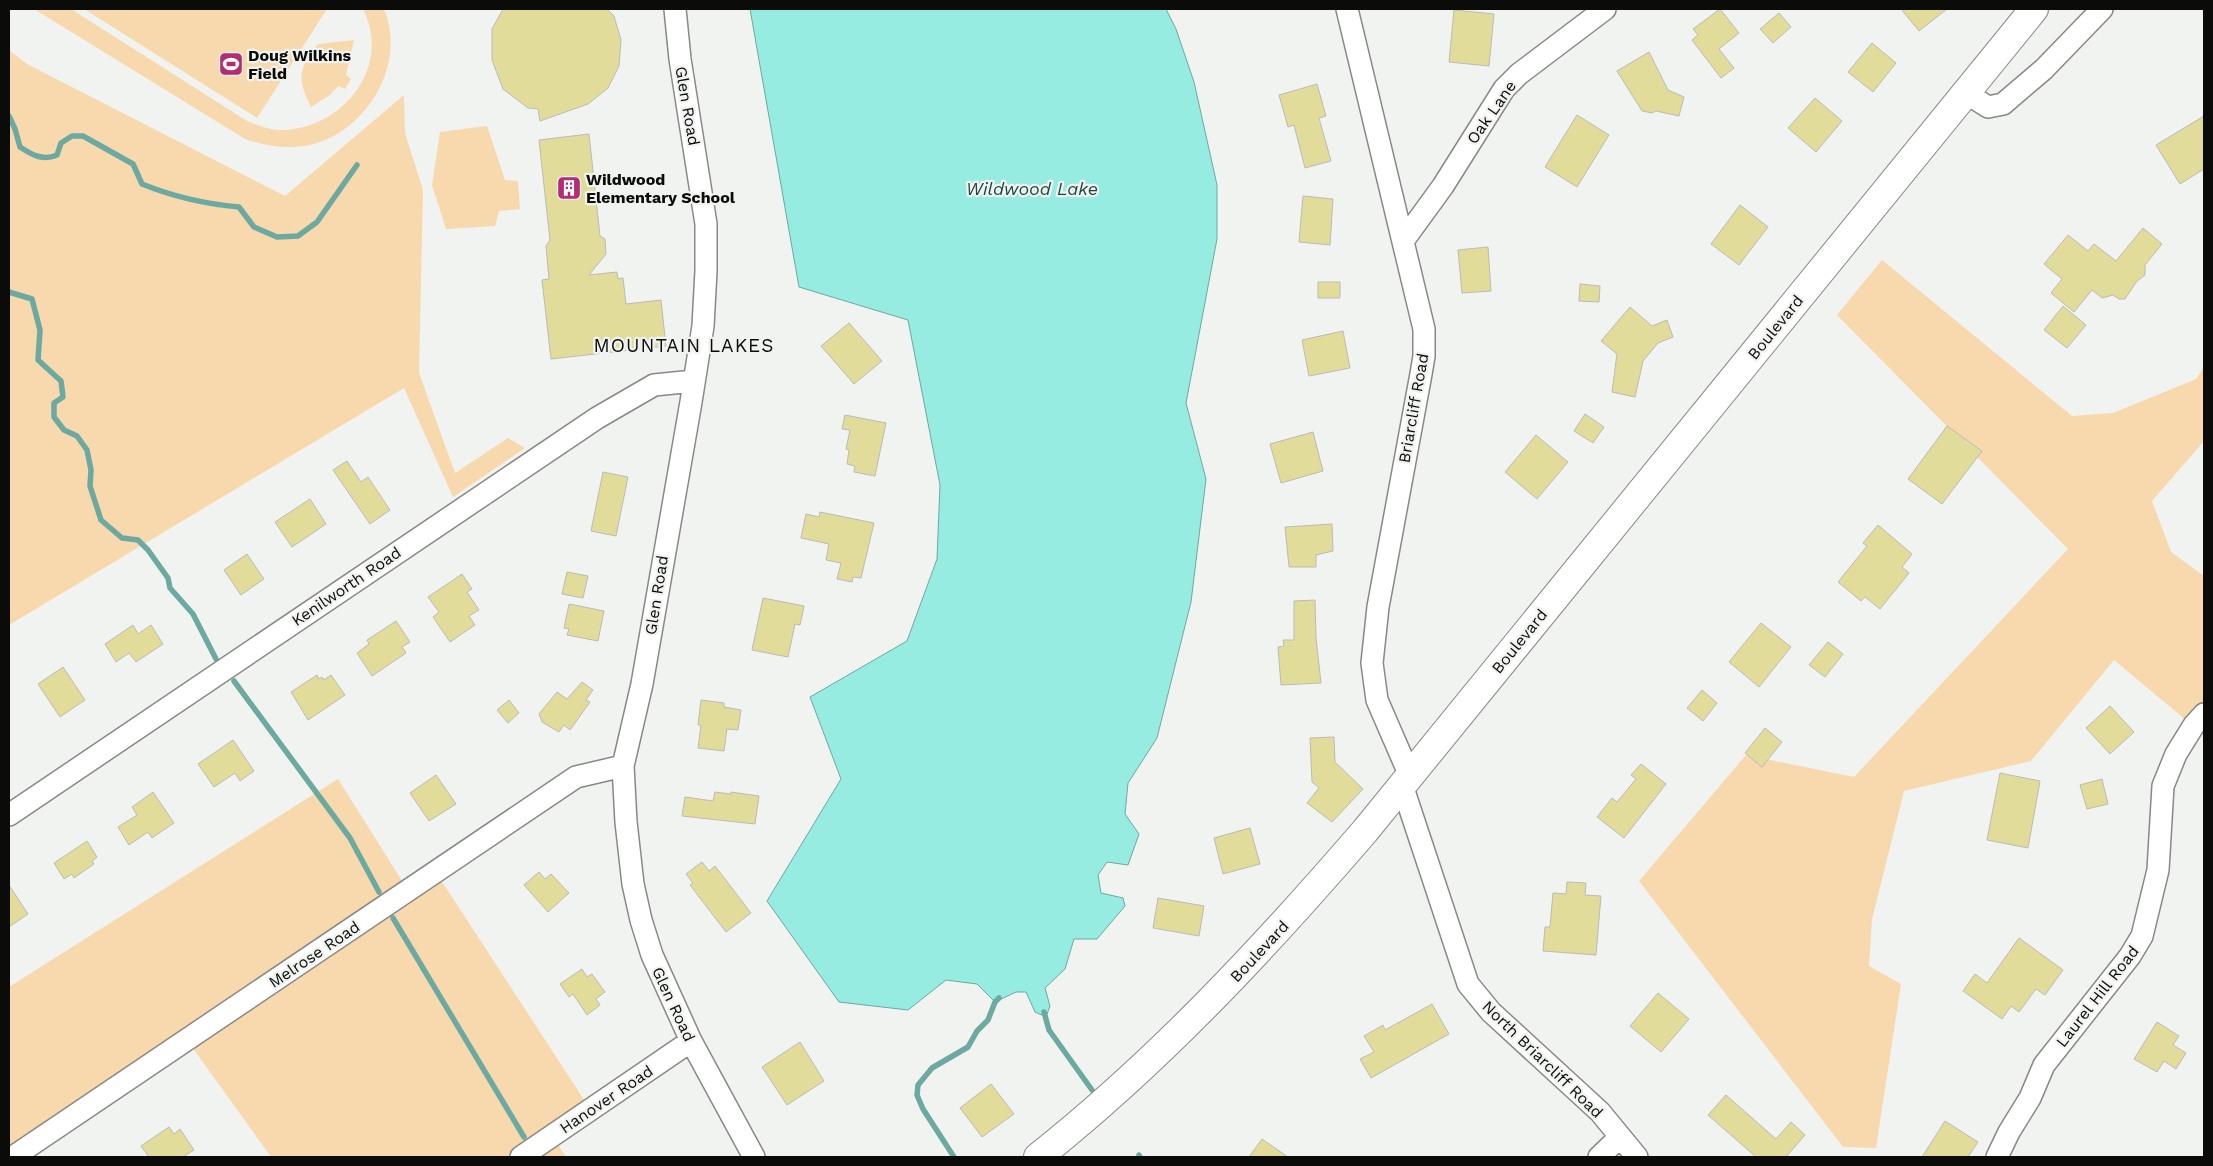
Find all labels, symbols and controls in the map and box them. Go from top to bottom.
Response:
place label: Doug Wilkins Field [248,46,352,83]
sports icon: Doug Wilkins Field [218,51,244,77]
street label: Glen Road [671,65,704,147]
street label: Oak Lane [1463,77,1520,148]
place label: Wildwood Elementary School [586,170,736,207]
building icon: Wildwood Elementary School [556,175,582,201]
water label: Wildwood Lake [966,178,1098,199]
street label: Boulevard [1744,291,1807,363]
district label: MOUNTAIN LAKES [594,334,774,357]
street label: Briarcliff Road [1394,352,1432,464]
street label: Kenilworth Road [288,543,405,630]
street label: Glen Road [641,554,672,636]
street label: Boulevard [1488,605,1551,677]
street label: Melrose Road [265,917,363,992]
street label: Boulevard [1226,917,1293,986]
street label: Laurel Hill Road [2052,942,2143,1051]
street label: Glen Road [648,964,699,1045]
street label: North Briarcliff Road [1478,997,1607,1122]
street label: Hanover Road [556,1061,657,1138]

